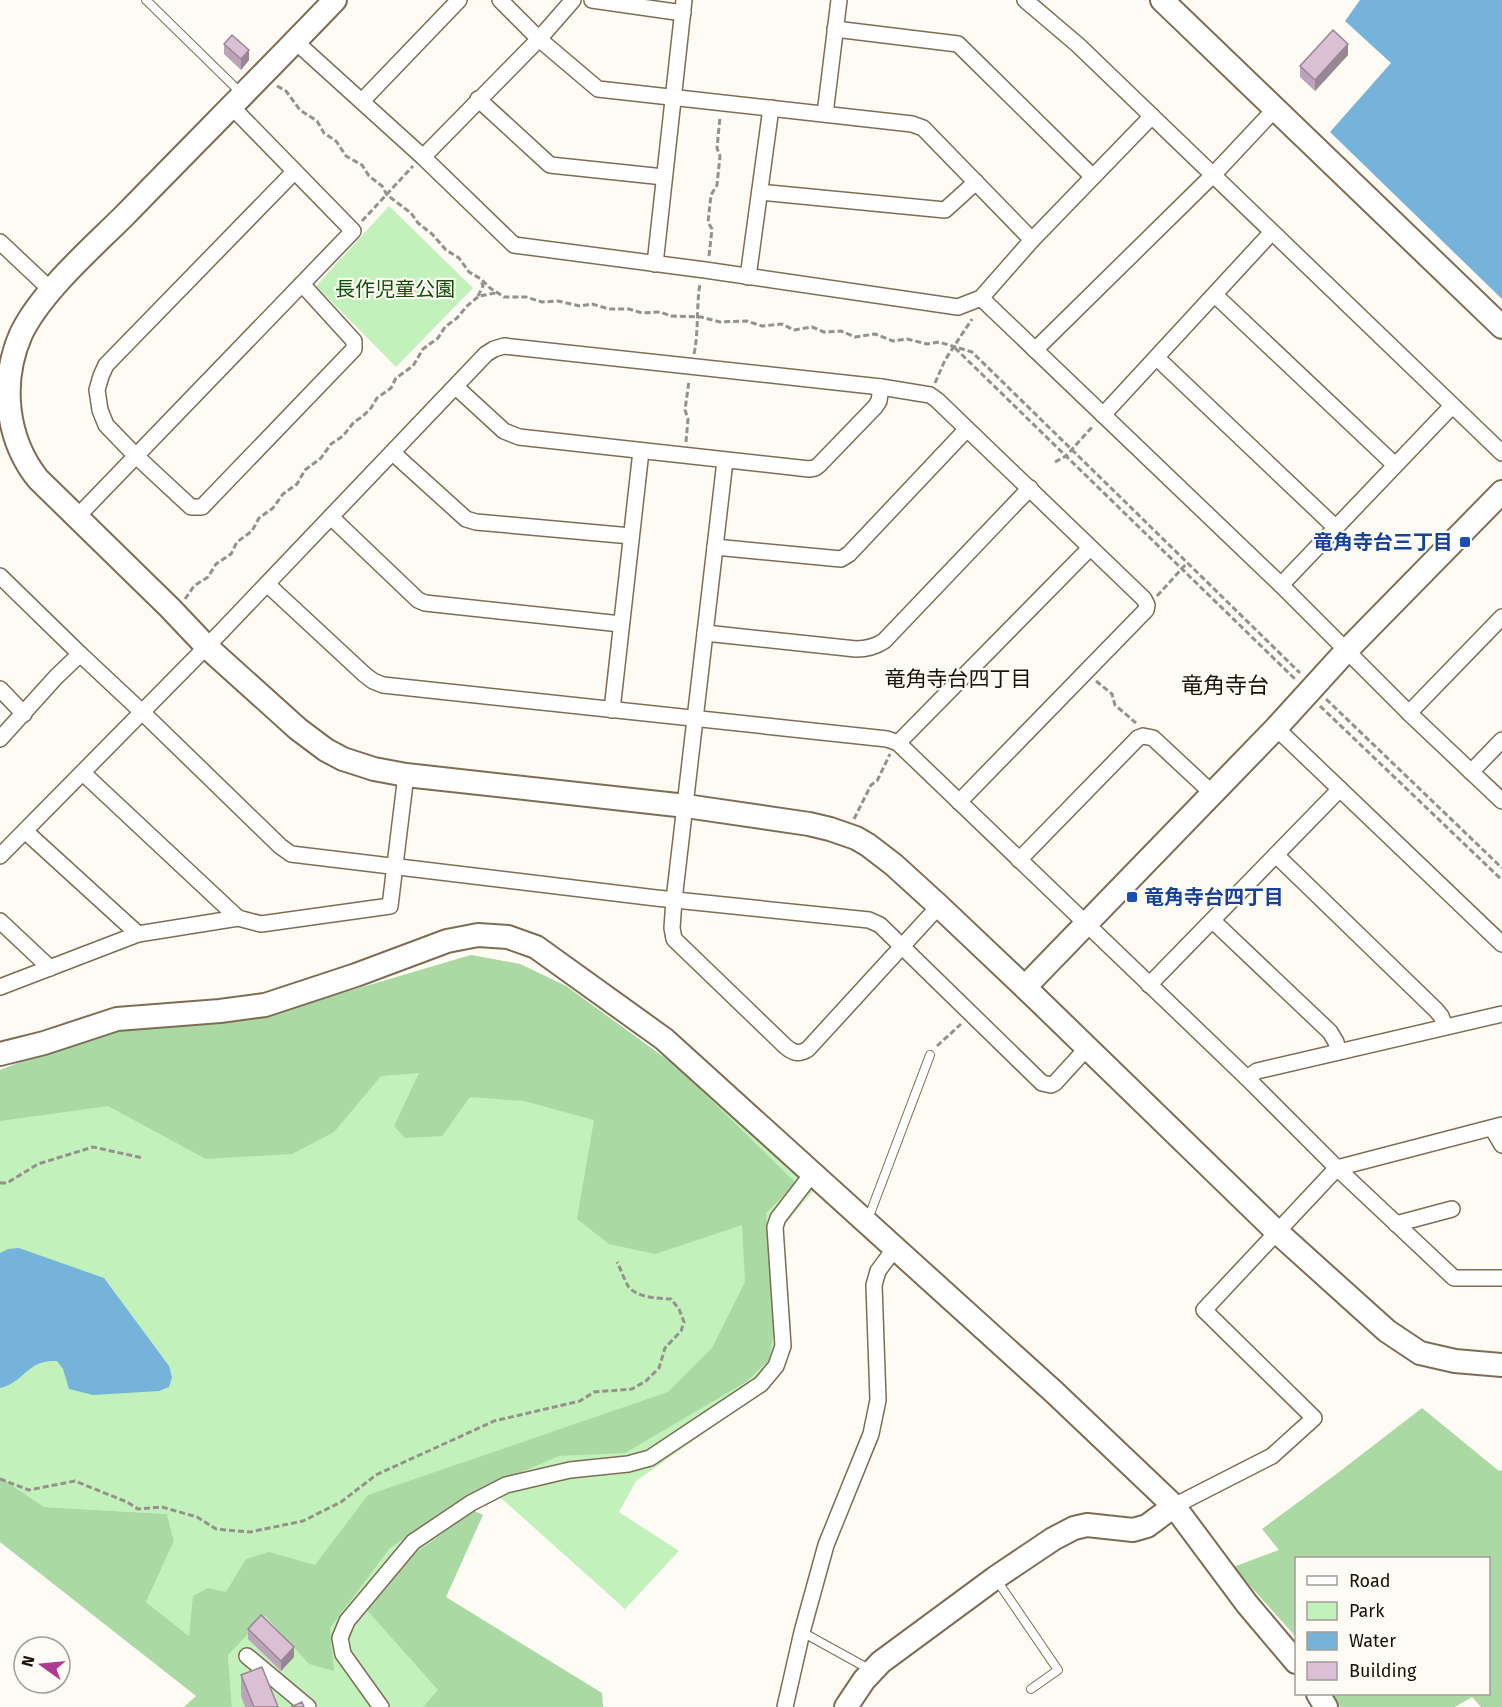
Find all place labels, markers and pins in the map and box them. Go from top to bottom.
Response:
place label: 竜角寺台三丁目 [1313,530,1453,554]
marker: 竜角寺台三丁目 [1458,535,1472,549]
place label: 竜角寺台四丁目 [1144,885,1284,909]
marker: 竜角寺台四丁目 [1125,890,1139,904]

